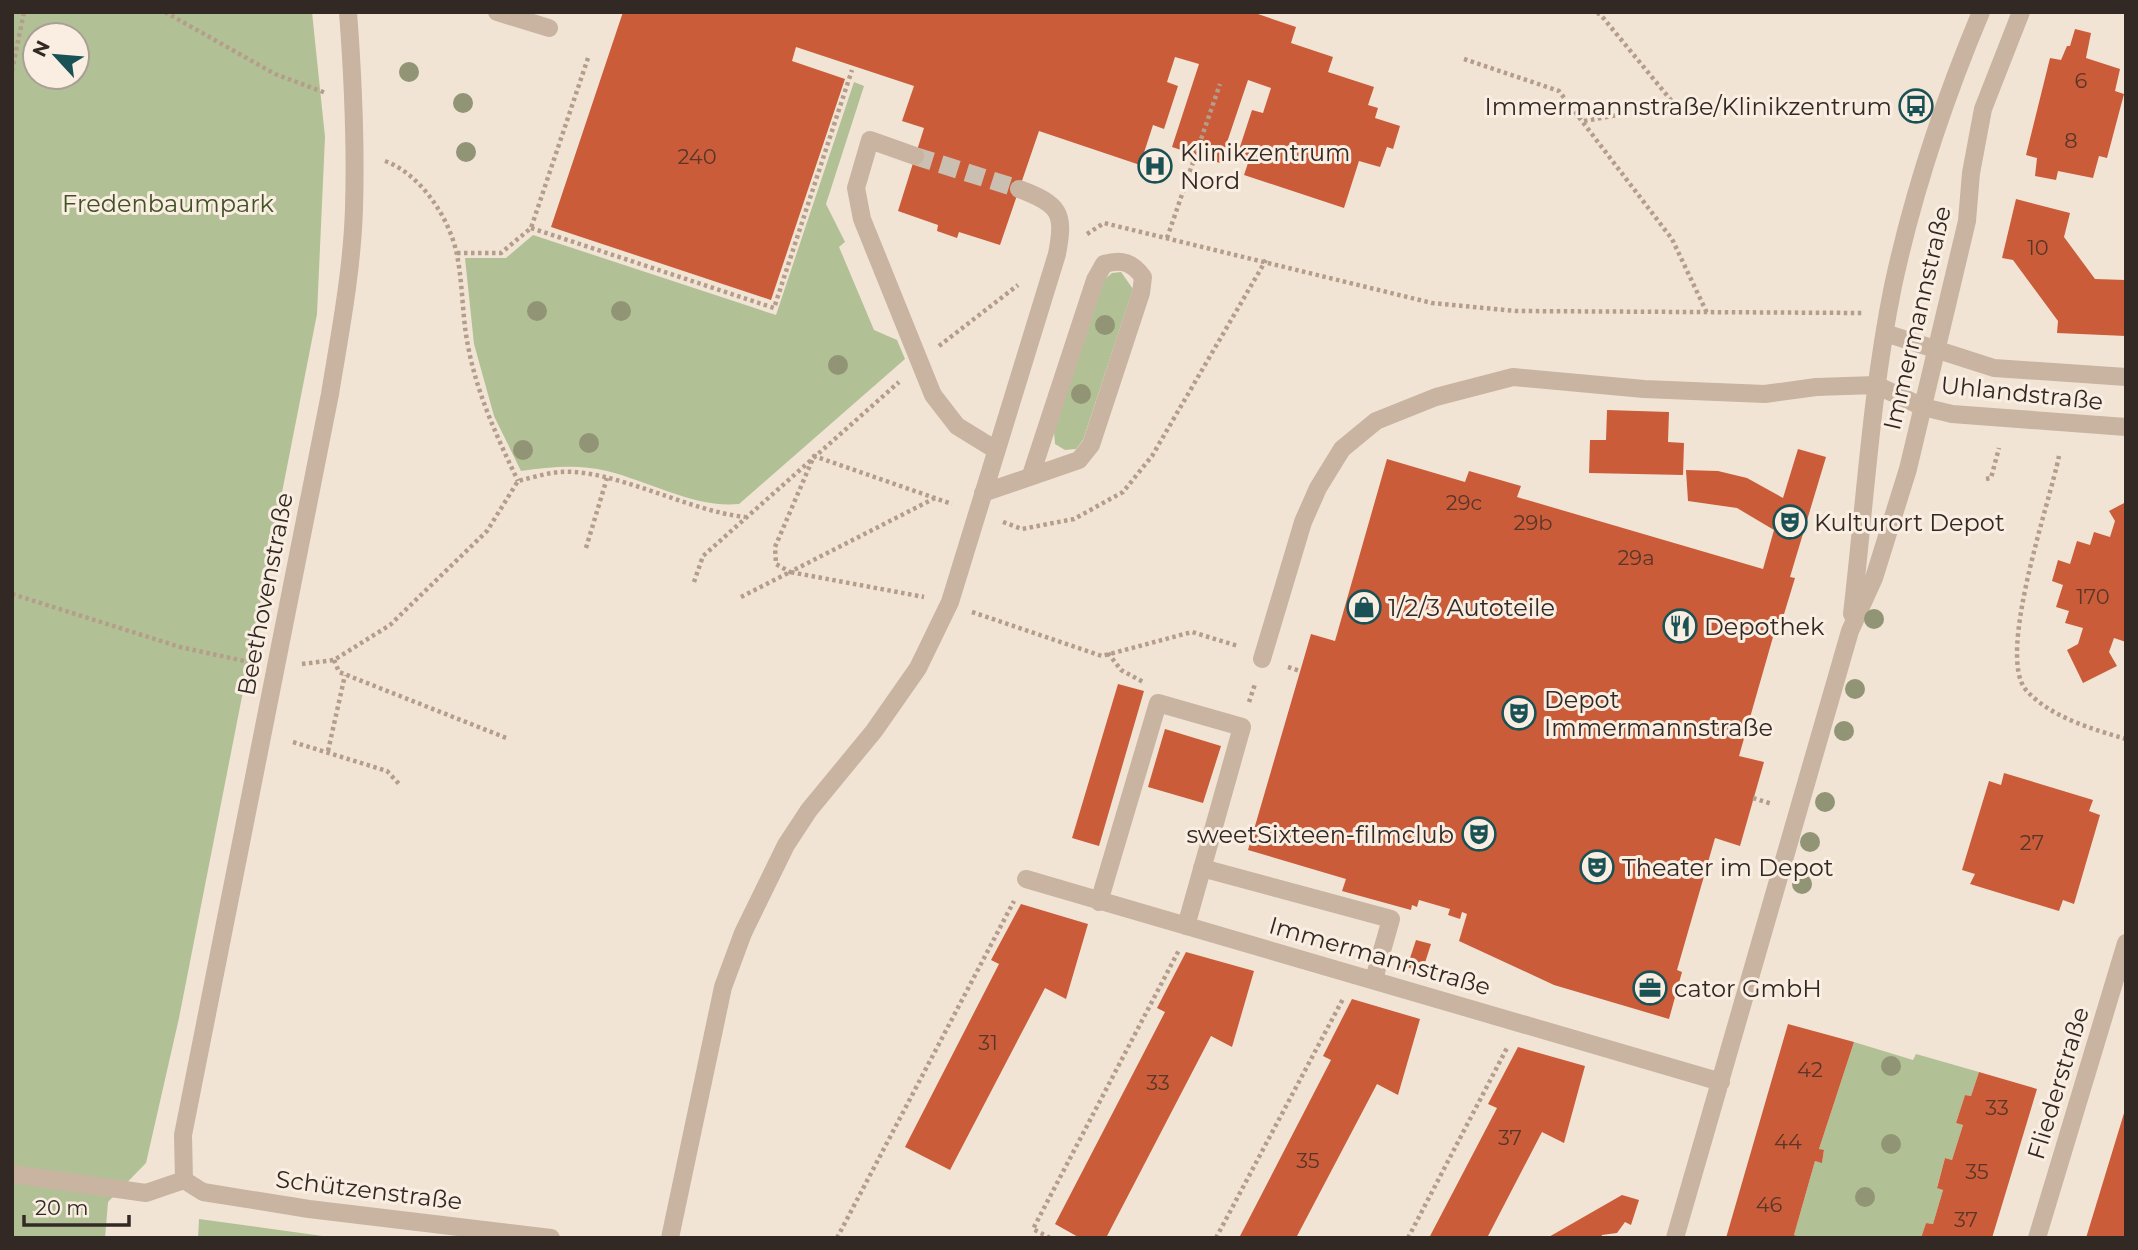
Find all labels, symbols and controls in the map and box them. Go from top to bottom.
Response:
north arrow [21,21,91,91]
text: N [27,37,55,61]
house number: 6 [2075,68,2088,93]
bus stop icon: Immermannstraße/Klinikzentrum [1897,87,1935,125]
place label: Immermannstraße/Klinikzentrum [1485,92,1892,121]
house number: 8 [2064,128,2078,153]
place label: Klinikzentrum Nord [1180,138,1350,195]
house number: 240 [677,144,717,169]
hospital icon: Klinikzentrum Nord [1136,147,1174,185]
park label: Fredenbaumpark [62,189,275,218]
street label: Immermannstraße [1877,203,1957,433]
house number: 10 [2027,235,2049,260]
street label: Uhlandstraße [1939,370,2105,416]
street label: Beethovenstraße [231,490,299,698]
house number: 29c [1446,490,1482,515]
theatre icon: Kulturort Depot [1771,503,1809,541]
place label: Kulturort Depot [1814,508,2005,537]
house number: 29b [1514,510,1552,535]
house number: 29a [1617,545,1655,570]
house number: 170 [2076,584,2110,609]
shop icon: 1/2/3 Autoteile [1345,588,1383,626]
place label: 1/2/3 Autoteile [1388,593,1555,622]
restaurant icon: Depothek [1661,607,1699,645]
place label: Depothek [1704,612,1825,641]
place label: Depot Immermannstraße [1544,685,1773,742]
theatre icon: Depot Immermannstraße [1500,694,1538,732]
theatre icon: sweetSixteen-filmclub [1460,815,1498,853]
place label: sweetSixteen-filmclub [1186,820,1454,849]
house number: 27 [2020,830,2044,855]
theatre icon: Theater im Depot [1578,848,1616,886]
place label: Theater im Depot [1622,853,1834,882]
street label: Immermannstraße [1266,911,1494,1001]
office icon: cator GmbH [1631,969,1669,1007]
place label: cator GmbH [1674,974,1822,1003]
street label: Fliederstraße [2021,1003,2095,1163]
house number: 31 [978,1030,998,1055]
house number: 42 [1797,1057,1823,1082]
house number: 33 [1146,1070,1170,1095]
house number: 33 [1985,1095,2009,1120]
house number: 37 [1498,1125,1522,1150]
house number: 44 [1774,1129,1802,1154]
house number: 35 [1296,1148,1320,1173]
house number: 35 [1965,1159,1989,1184]
street label: Schützenstraße [274,1164,464,1216]
scale bar [24,1184,130,1228]
house number: 46 [1756,1192,1783,1217]
text: 20 m [35,1195,89,1220]
house number: 37 [1954,1207,1978,1232]

